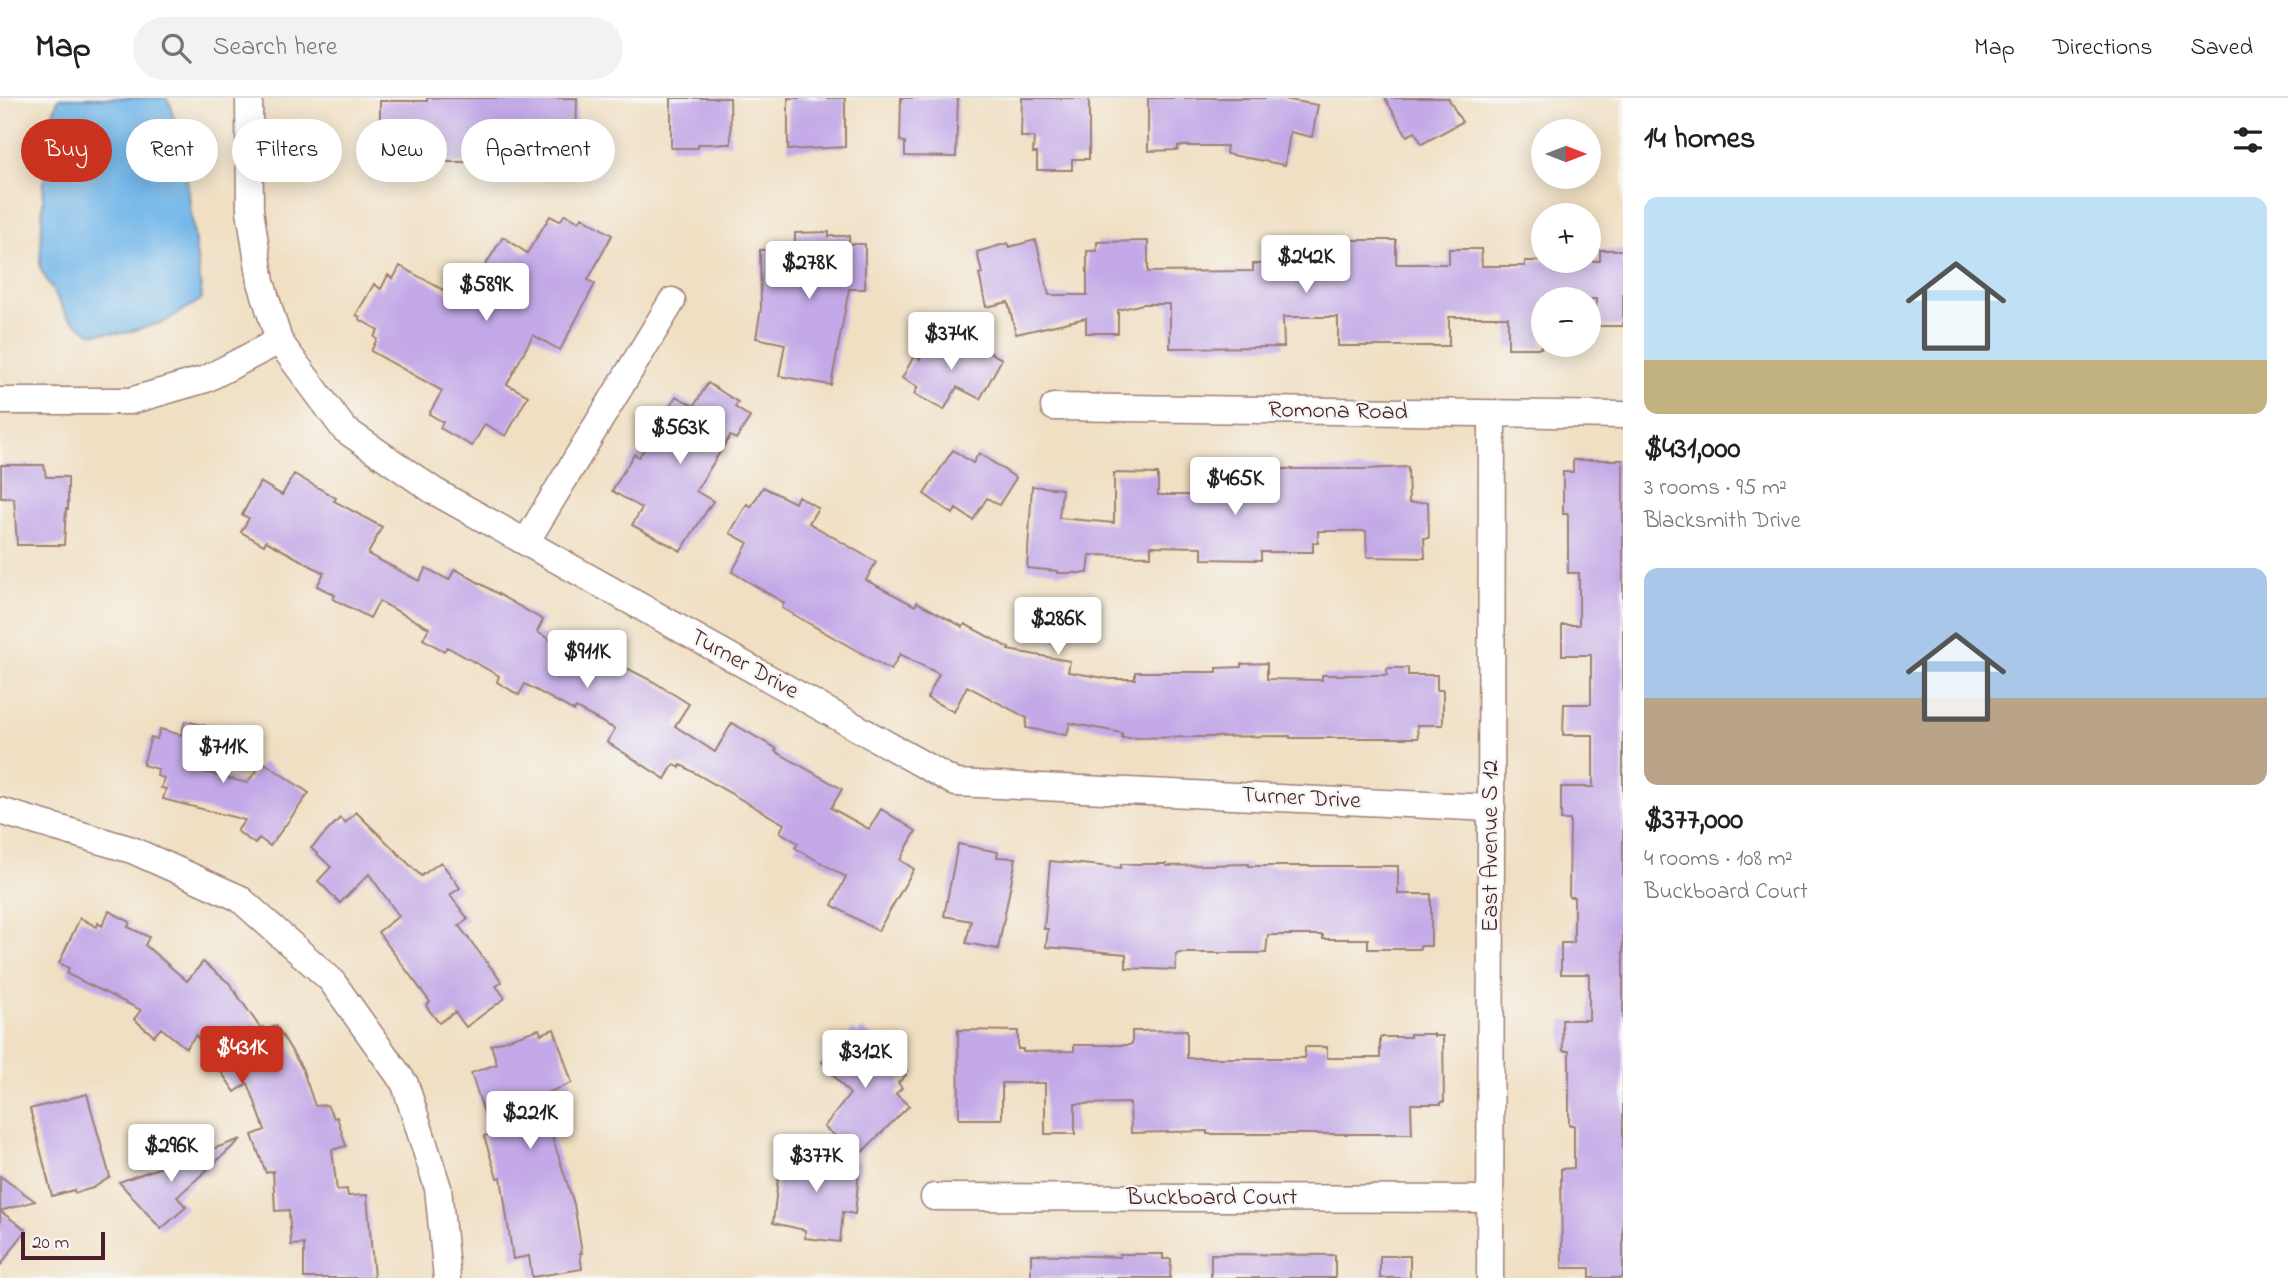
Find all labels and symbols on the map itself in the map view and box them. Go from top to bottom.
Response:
north arrow [1531,119,1601,189]
pin: $242K [1257,236,1355,295]
pin: $278K [760,242,858,301]
pin: $589K [437,264,535,323]
pin: $374K [902,313,1000,372]
street label: Romona Road [1268,393,1409,431]
pin: $563K [631,406,729,466]
pin: $465K [1186,458,1284,517]
pin: $286K [1009,598,1107,657]
street label: Turner Drive [683,621,805,709]
pin: $911K [538,630,636,690]
pin: $711K [174,726,272,785]
street label: East Avenue S 12 [1474,760,1509,932]
street label: Turner Drive [1240,778,1362,820]
pin: $431K [193,1026,291,1086]
pin: $312K [816,1030,914,1090]
pin: $221K [481,1091,579,1151]
pin: $296K [122,1124,220,1184]
pin: $377K [767,1134,865,1194]
street label: Buckboard Court [1126,1181,1297,1216]
scale bar [21,1229,105,1261]

